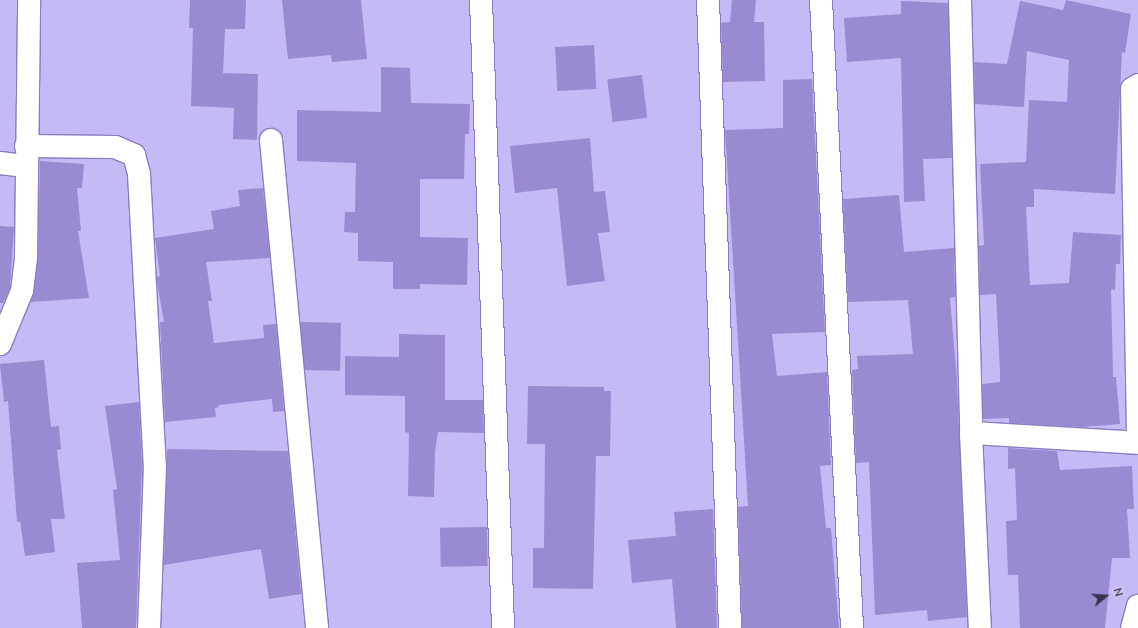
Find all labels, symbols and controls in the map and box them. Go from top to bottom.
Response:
north arrow [1086,576,1126,616]
text: N [1109,586,1126,598]

